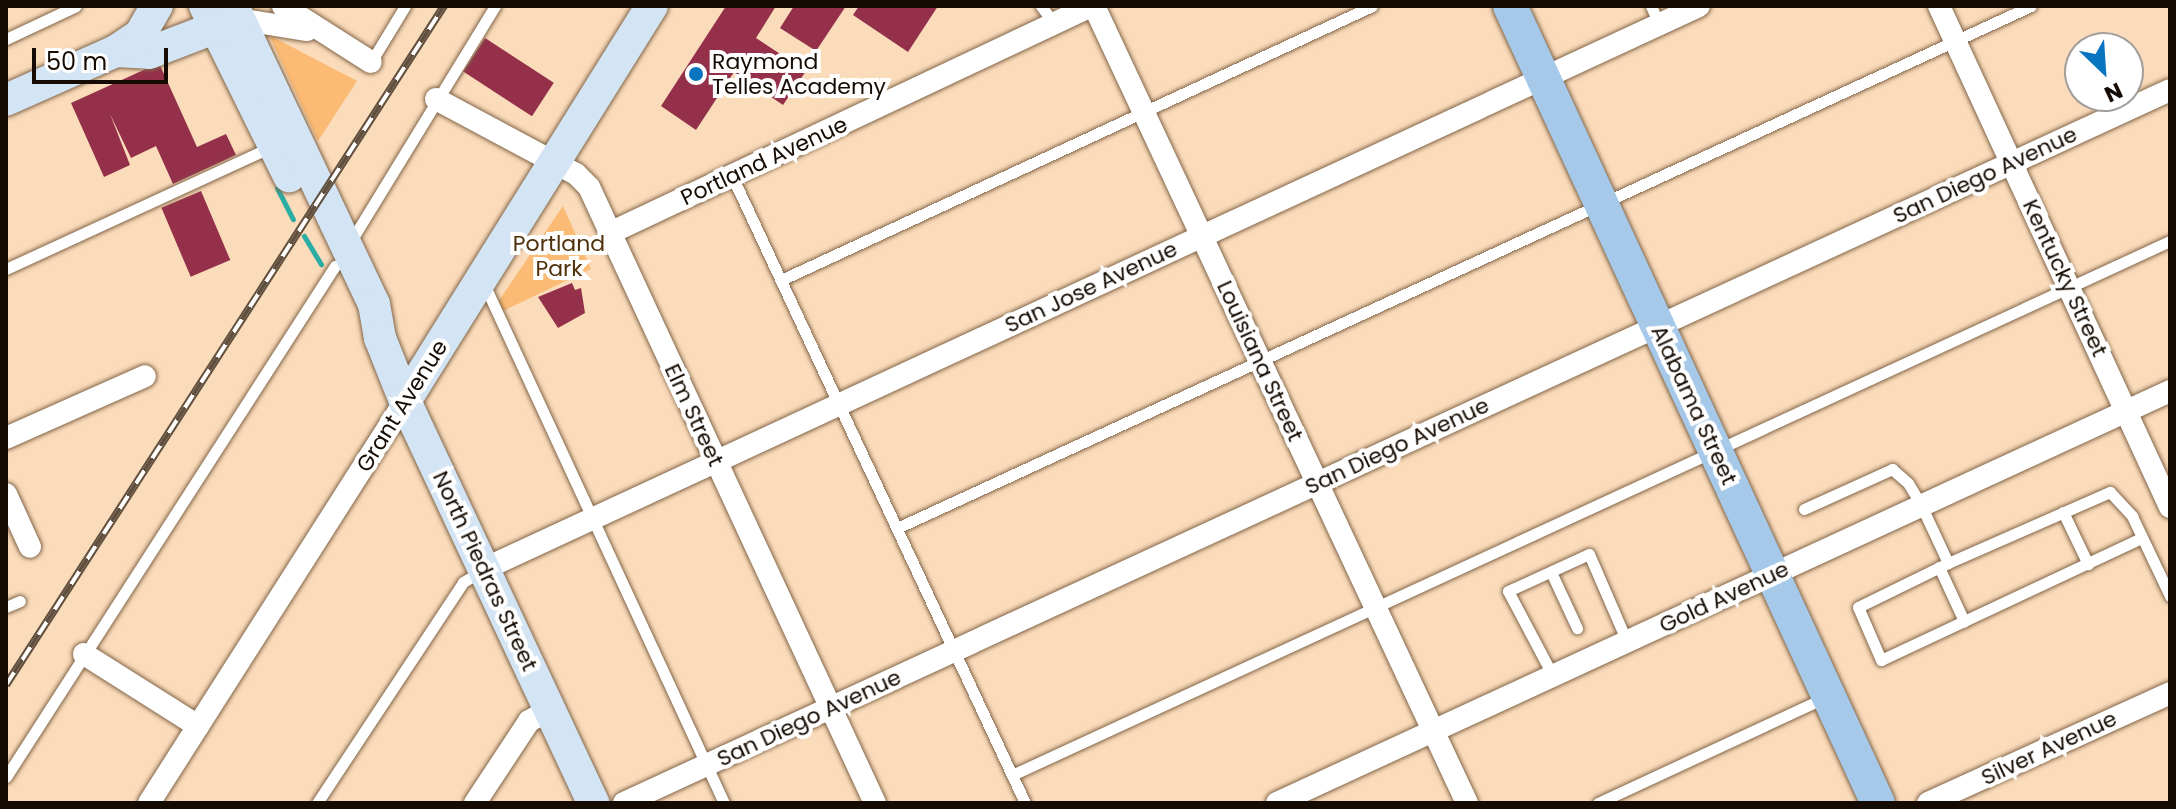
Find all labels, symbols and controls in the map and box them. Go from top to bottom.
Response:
scale bar [36,32,172,82]
north arrow [2064,32,2144,112]
text: 50 m [46,45,107,78]
place label: Raymond Telles Academy [712,48,886,100]
marker: Raymond Telles Academy [687,65,705,83]
text: N [2099,75,2128,110]
street label: Portland Avenue [677,111,851,211]
street label: San Diego Avenue [1889,121,2081,229]
street label: Kentucky Street [2017,195,2113,361]
park label: Portland Park [513,230,605,282]
street label: San Jose Avenue [1001,236,1181,338]
street label: Louisiana Street [1211,277,1309,445]
street label: Alabama Street [1646,321,1742,489]
street label: Grant Avenue [351,335,453,477]
street label: Elm Street [659,360,729,470]
street label: San Diego Avenue [1301,392,1493,500]
street label: North Piedras Street [427,467,543,675]
street label: Gold Avenue [1655,555,1793,639]
street label: San Diego Avenue [713,664,905,772]
street label: Silver Avenue [1977,705,2121,791]

